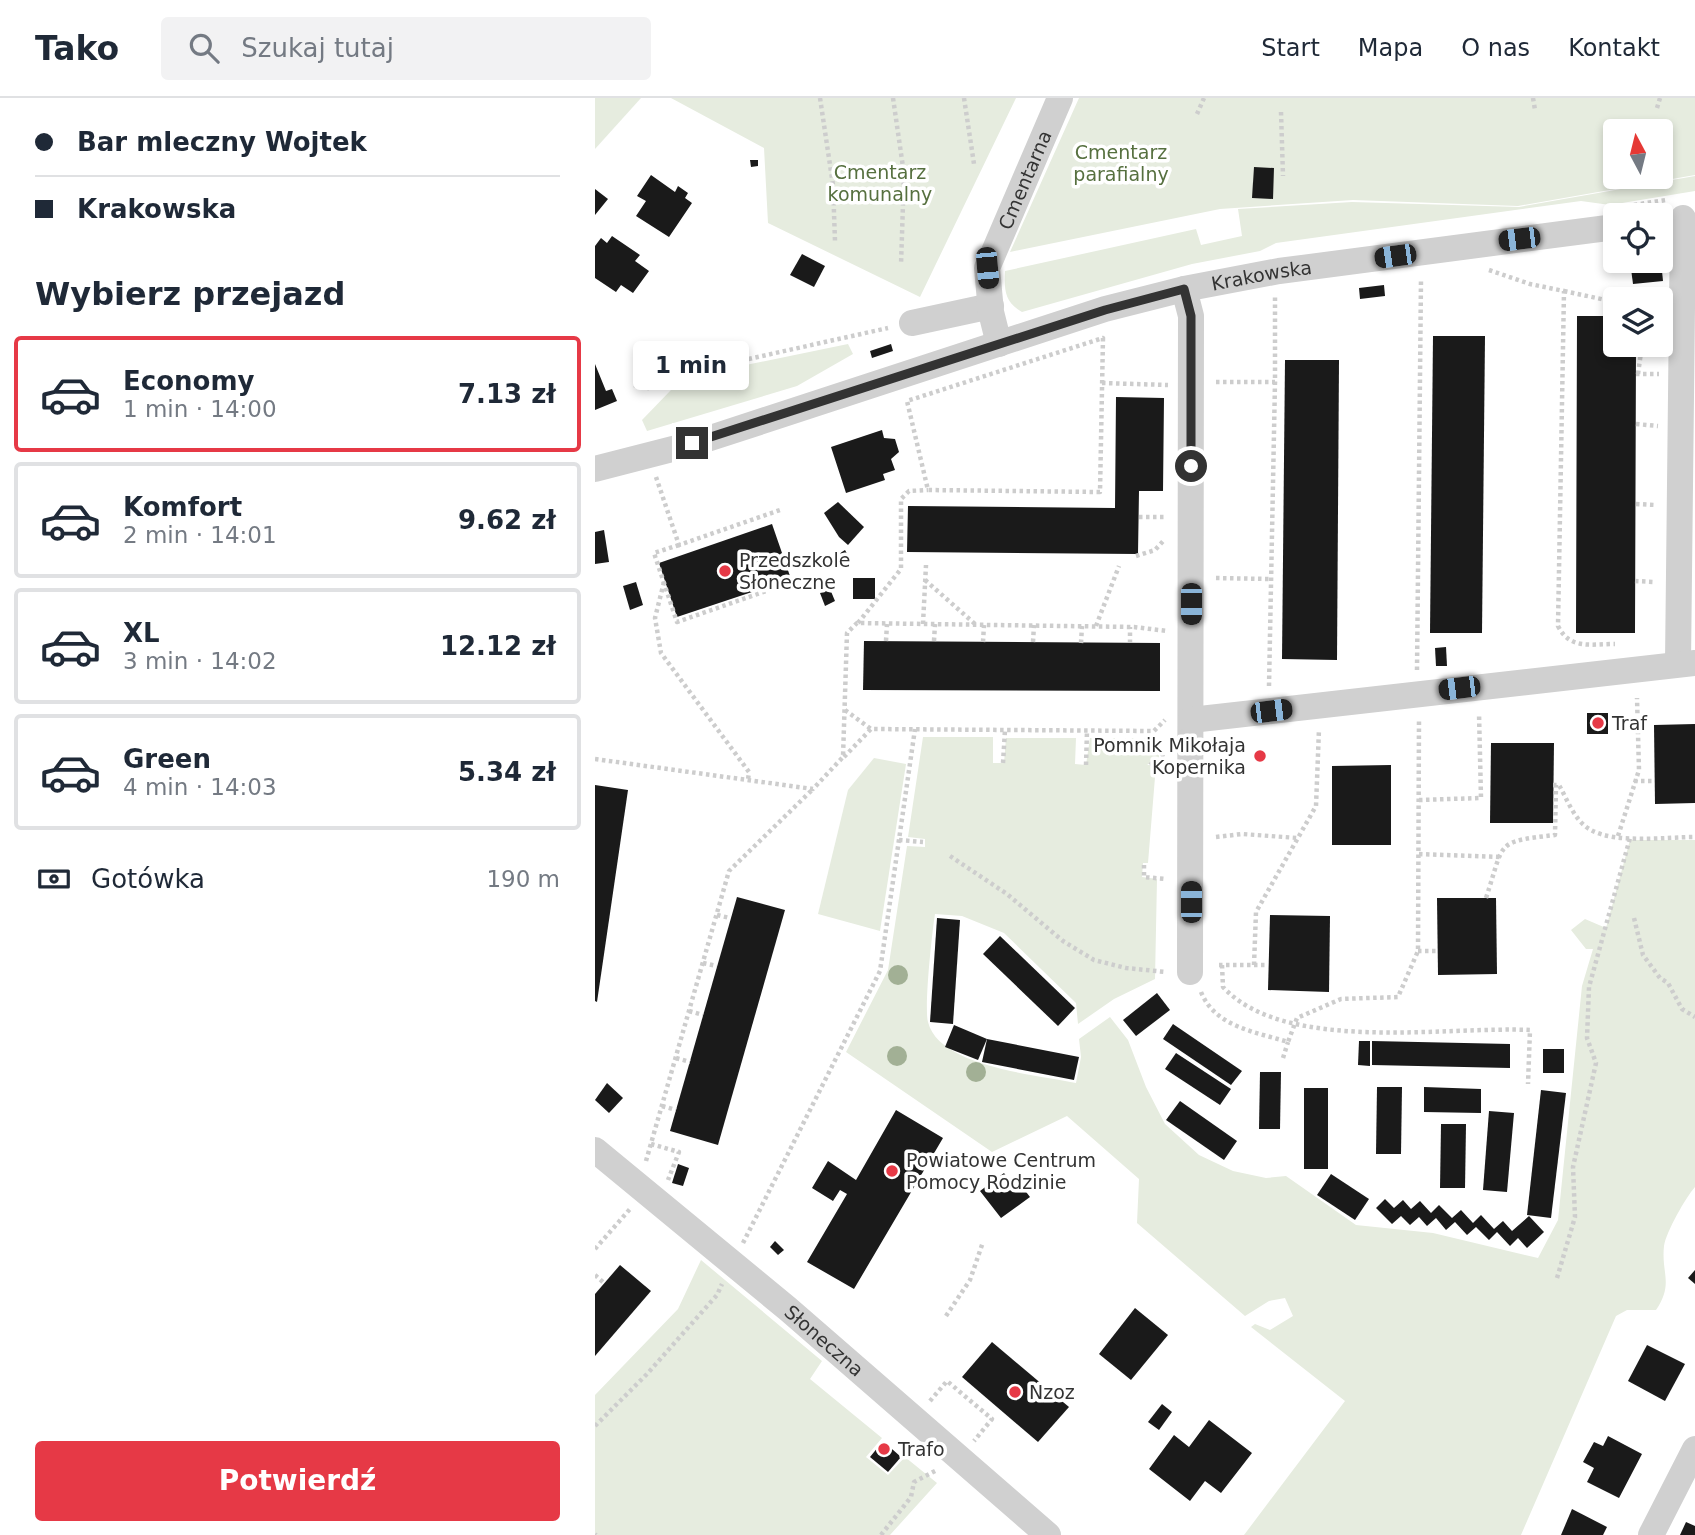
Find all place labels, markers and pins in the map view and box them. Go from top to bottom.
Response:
place label: Przedszkole Słoneczne [739,549,850,593]
marker: Przedszkole Słoneczne [717,563,733,579]
place label: Traf [1611,712,1648,734]
marker: Traf [1590,715,1606,731]
place label: Pomnik Mikołaja Kopernika [1093,734,1246,778]
marker: Pomnik Mikołaja Kopernika [1252,748,1268,764]
place label: Powiatowe Centrum Pomocy Rodzinie [906,1149,1096,1193]
marker: Powiatowe Centrum Pomocy Rodzinie [884,1163,900,1179]
place label: Nzoz [1029,1381,1075,1403]
marker: Nzoz [1007,1384,1023,1400]
place label: Trafo [897,1438,945,1460]
marker: Trafo [876,1441,892,1457]

